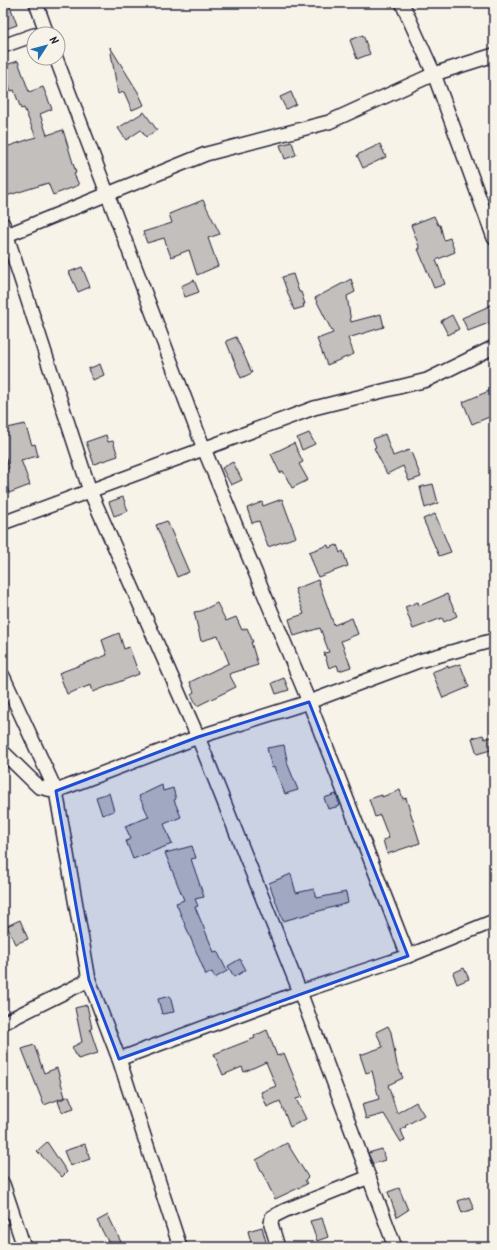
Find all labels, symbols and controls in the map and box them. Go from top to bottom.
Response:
north arrow [26,26,66,66]
text: N [44,33,63,49]

